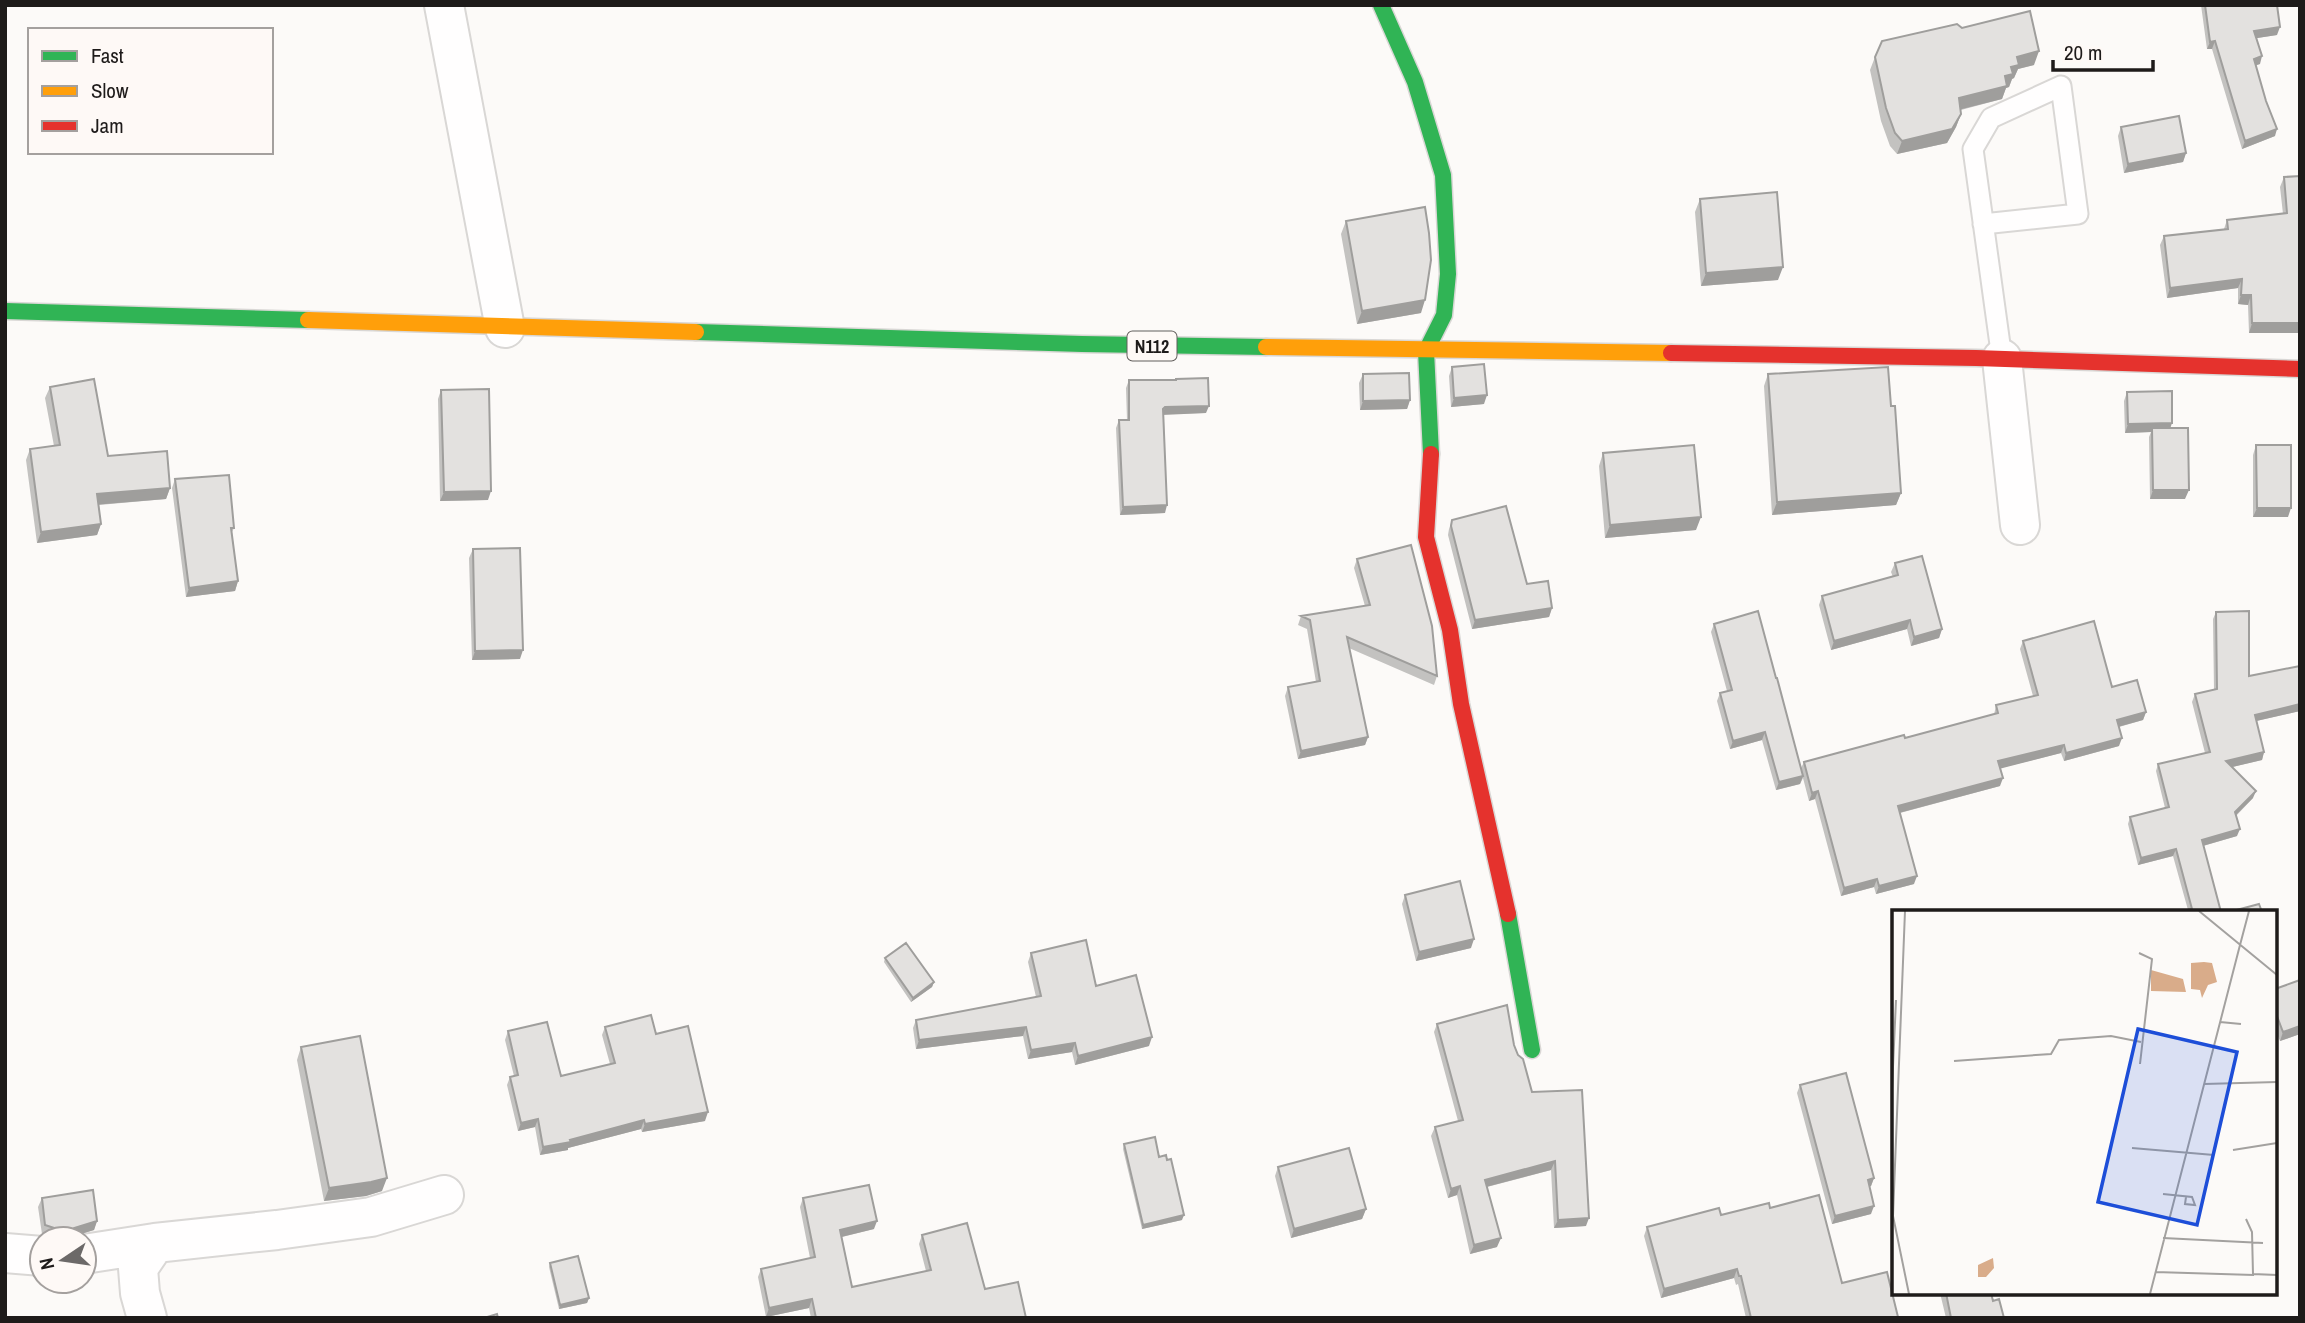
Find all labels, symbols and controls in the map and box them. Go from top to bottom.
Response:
legend [28,28,273,154]
scale bar [2053,28,2153,72]
text: 20 m [2064,38,2102,67]
text: Fast [91,41,124,70]
text: Slow [91,76,129,105]
text: Jam [91,111,124,140]
road number: N112 [1128,332,1176,360]
inset map [1892,910,2277,1295]
north arrow [28,1225,98,1295]
text: N [33,1255,60,1272]

